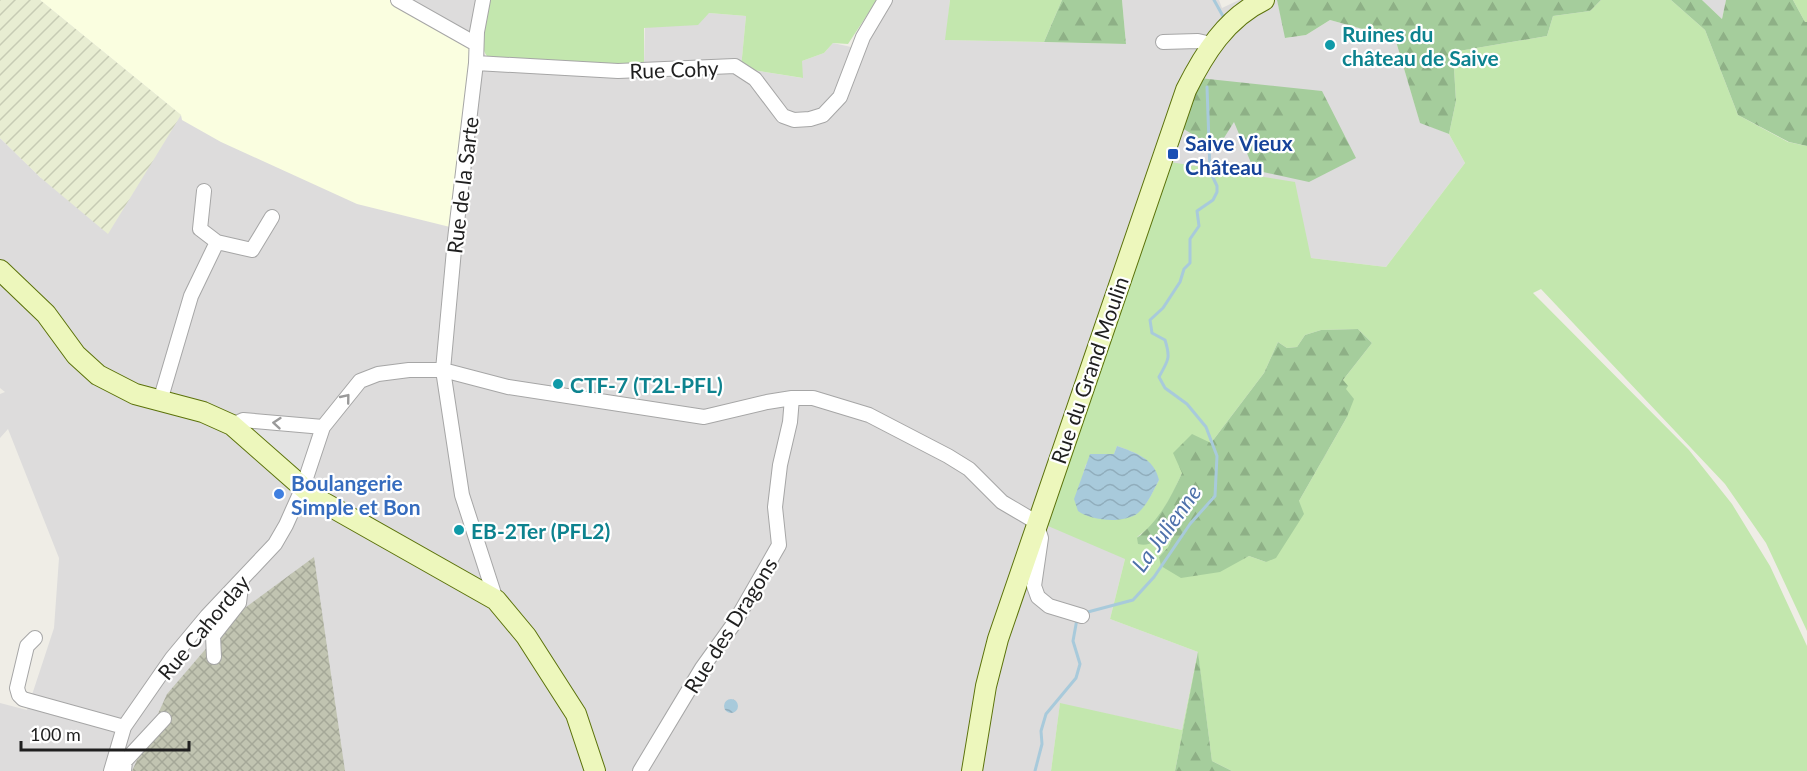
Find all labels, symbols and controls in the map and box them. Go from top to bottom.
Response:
place label: Ruines du château de Saive [1342,21,1499,70]
marker: Ruines du château de Saive [1323,38,1337,52]
street label: Rue Cohy [629,55,719,83]
street label: Rue de la Sarte [441,115,483,255]
place label: Saive Vieux Château [1185,130,1293,179]
marker: Saive Vieux Château [1166,147,1180,161]
street label: Rue du Grand Moulin [1045,273,1133,467]
place label: CTF-7 (T2L-PFL) [570,372,723,397]
marker: CTF-7 (T2L-PFL) [551,377,565,391]
one-way arrow [339,394,350,405]
one-way arrow [272,417,281,430]
place label: Boulangerie Simple et Bon [291,470,420,519]
water label: La Julienne [1126,479,1206,577]
marker: Boulangerie Simple et Bon [272,487,286,501]
place label: EB-2Ter (PFL2) [471,518,610,543]
marker: EB-2Ter (PFL2) [452,523,466,537]
street label: Rue des Dragons [678,552,782,698]
street label: Rue Cahorday [152,569,254,684]
scale bar [21,714,189,752]
text: 100 m [30,723,81,745]

